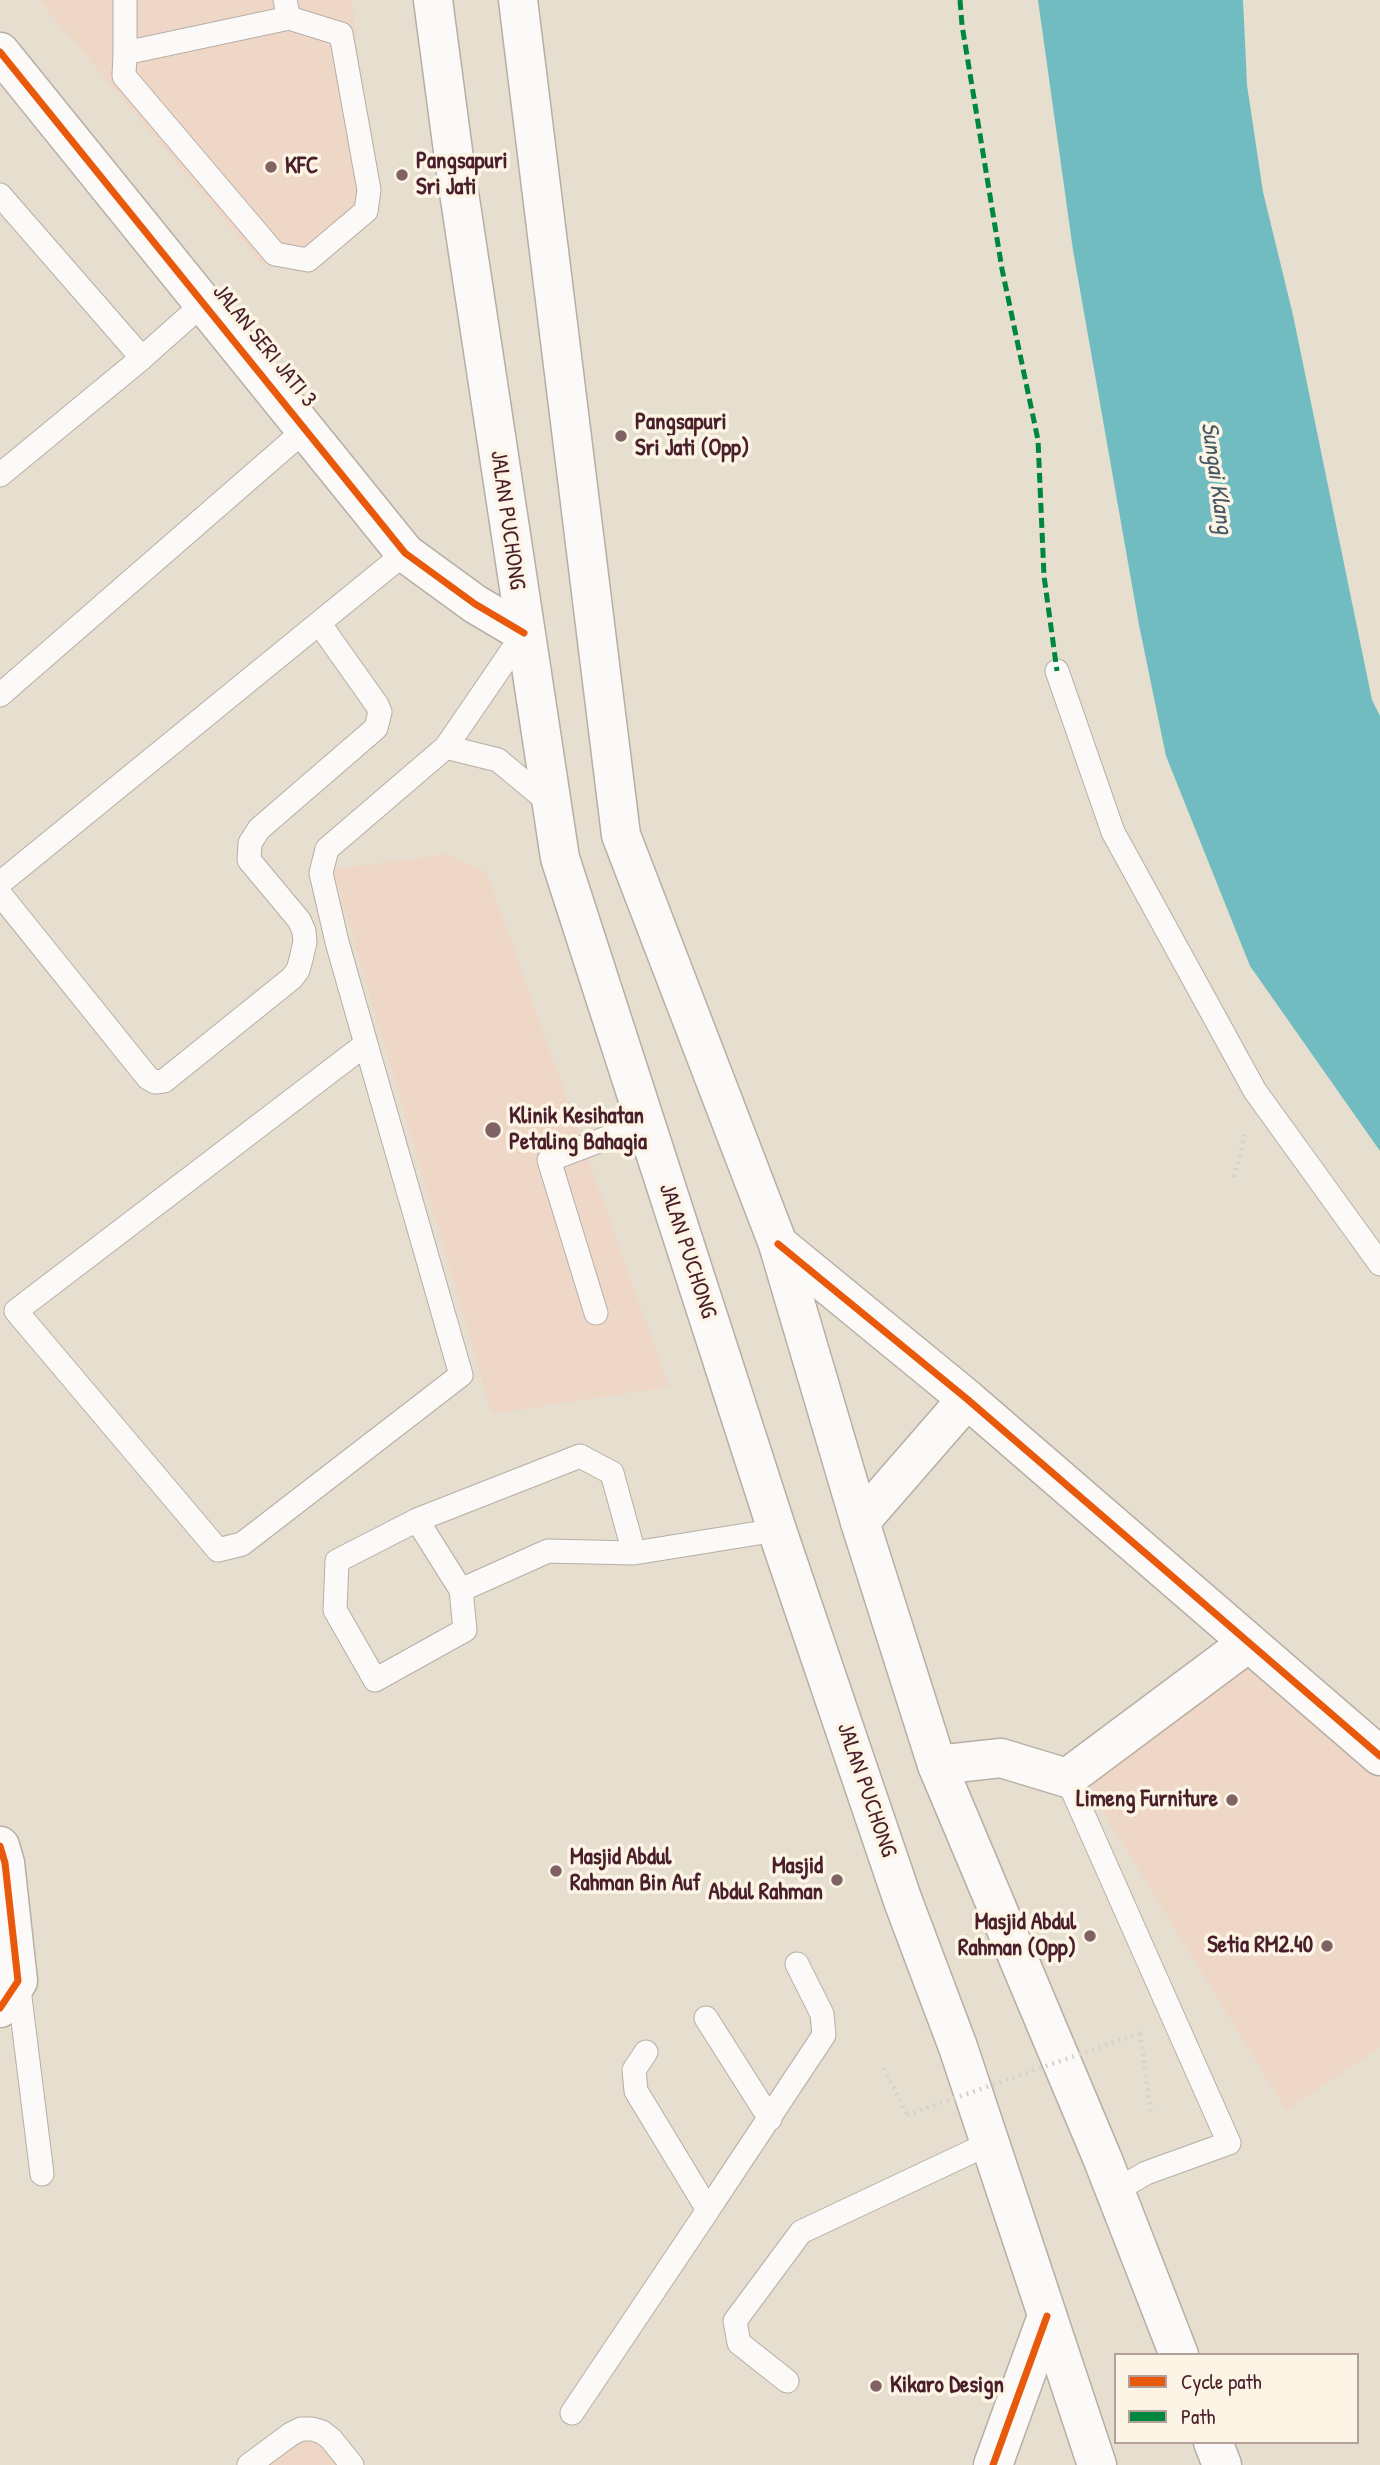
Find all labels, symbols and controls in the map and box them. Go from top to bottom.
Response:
place label: Pangsapuri Sri Jati [416,148,508,202]
place label: KFC [285,153,318,181]
marker: KFC [263,159,279,175]
marker: Pangsapuri Sri Jati [394,167,410,183]
street label: JALAN SERI JATI 3 [206,279,322,413]
place label: Pangsapuri Sri Jati (Opp) [635,409,749,463]
water label: Sungai Klang [1194,420,1238,536]
marker: Pangsapuri Sri Jati (Opp) [613,428,629,444]
street label: JALAN PUCHONG [484,449,530,591]
place label: Klinik Kesihatan Petaling Bahagia [509,1103,647,1157]
marker: Klinik Kesihatan Petaling Bahagia [483,1120,503,1140]
street label: JALAN PUCHONG [652,1180,722,1322]
street label: JALAN PUCHONG [830,1719,902,1861]
place label: Limeng Furniture [1076,1786,1218,1814]
marker: Limeng Furniture [1224,1792,1240,1808]
place label: Masjid Abdul Rahman Bin Auf [570,1844,701,1898]
place label: Masjid Abdul Rahman [709,1853,823,1907]
marker: Masjid Abdul Rahman Bin Auf [548,1863,564,1879]
marker: Masjid Abdul Rahman [829,1872,845,1888]
place label: Masjid Abdul Rahman (Opp) [958,1909,1076,1963]
marker: Masjid Abdul Rahman (Opp) [1082,1928,1098,1944]
place label: Setia RM2.40 [1207,1932,1313,1960]
marker: Setia RM2.40 [1319,1938,1335,1954]
legend [1114,2353,1359,2444]
text: Cycle path [1181,2367,1262,2396]
place label: Kikaro Design [890,2372,1004,2400]
marker: Kikaro Design [868,2378,884,2394]
text: Path [1181,2402,1215,2431]

